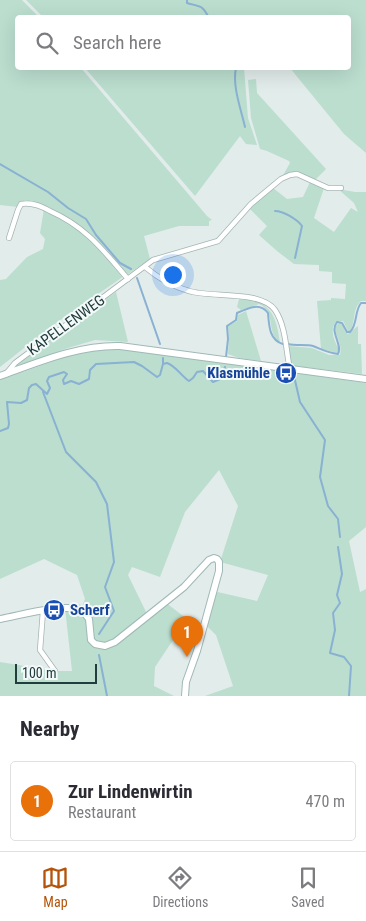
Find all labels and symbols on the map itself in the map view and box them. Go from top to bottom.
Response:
your location [160,262,186,288]
street label: KAPELLENWEG [24,291,108,359]
bus stop icon: Klasmühle [274,361,298,385]
place label: Klasmühle [207,364,270,382]
bus stop icon: Scherf [42,598,66,622]
place label: Scherf [70,601,110,619]
pin: 1 [171,616,203,657]
scale bar [15,661,98,684]

